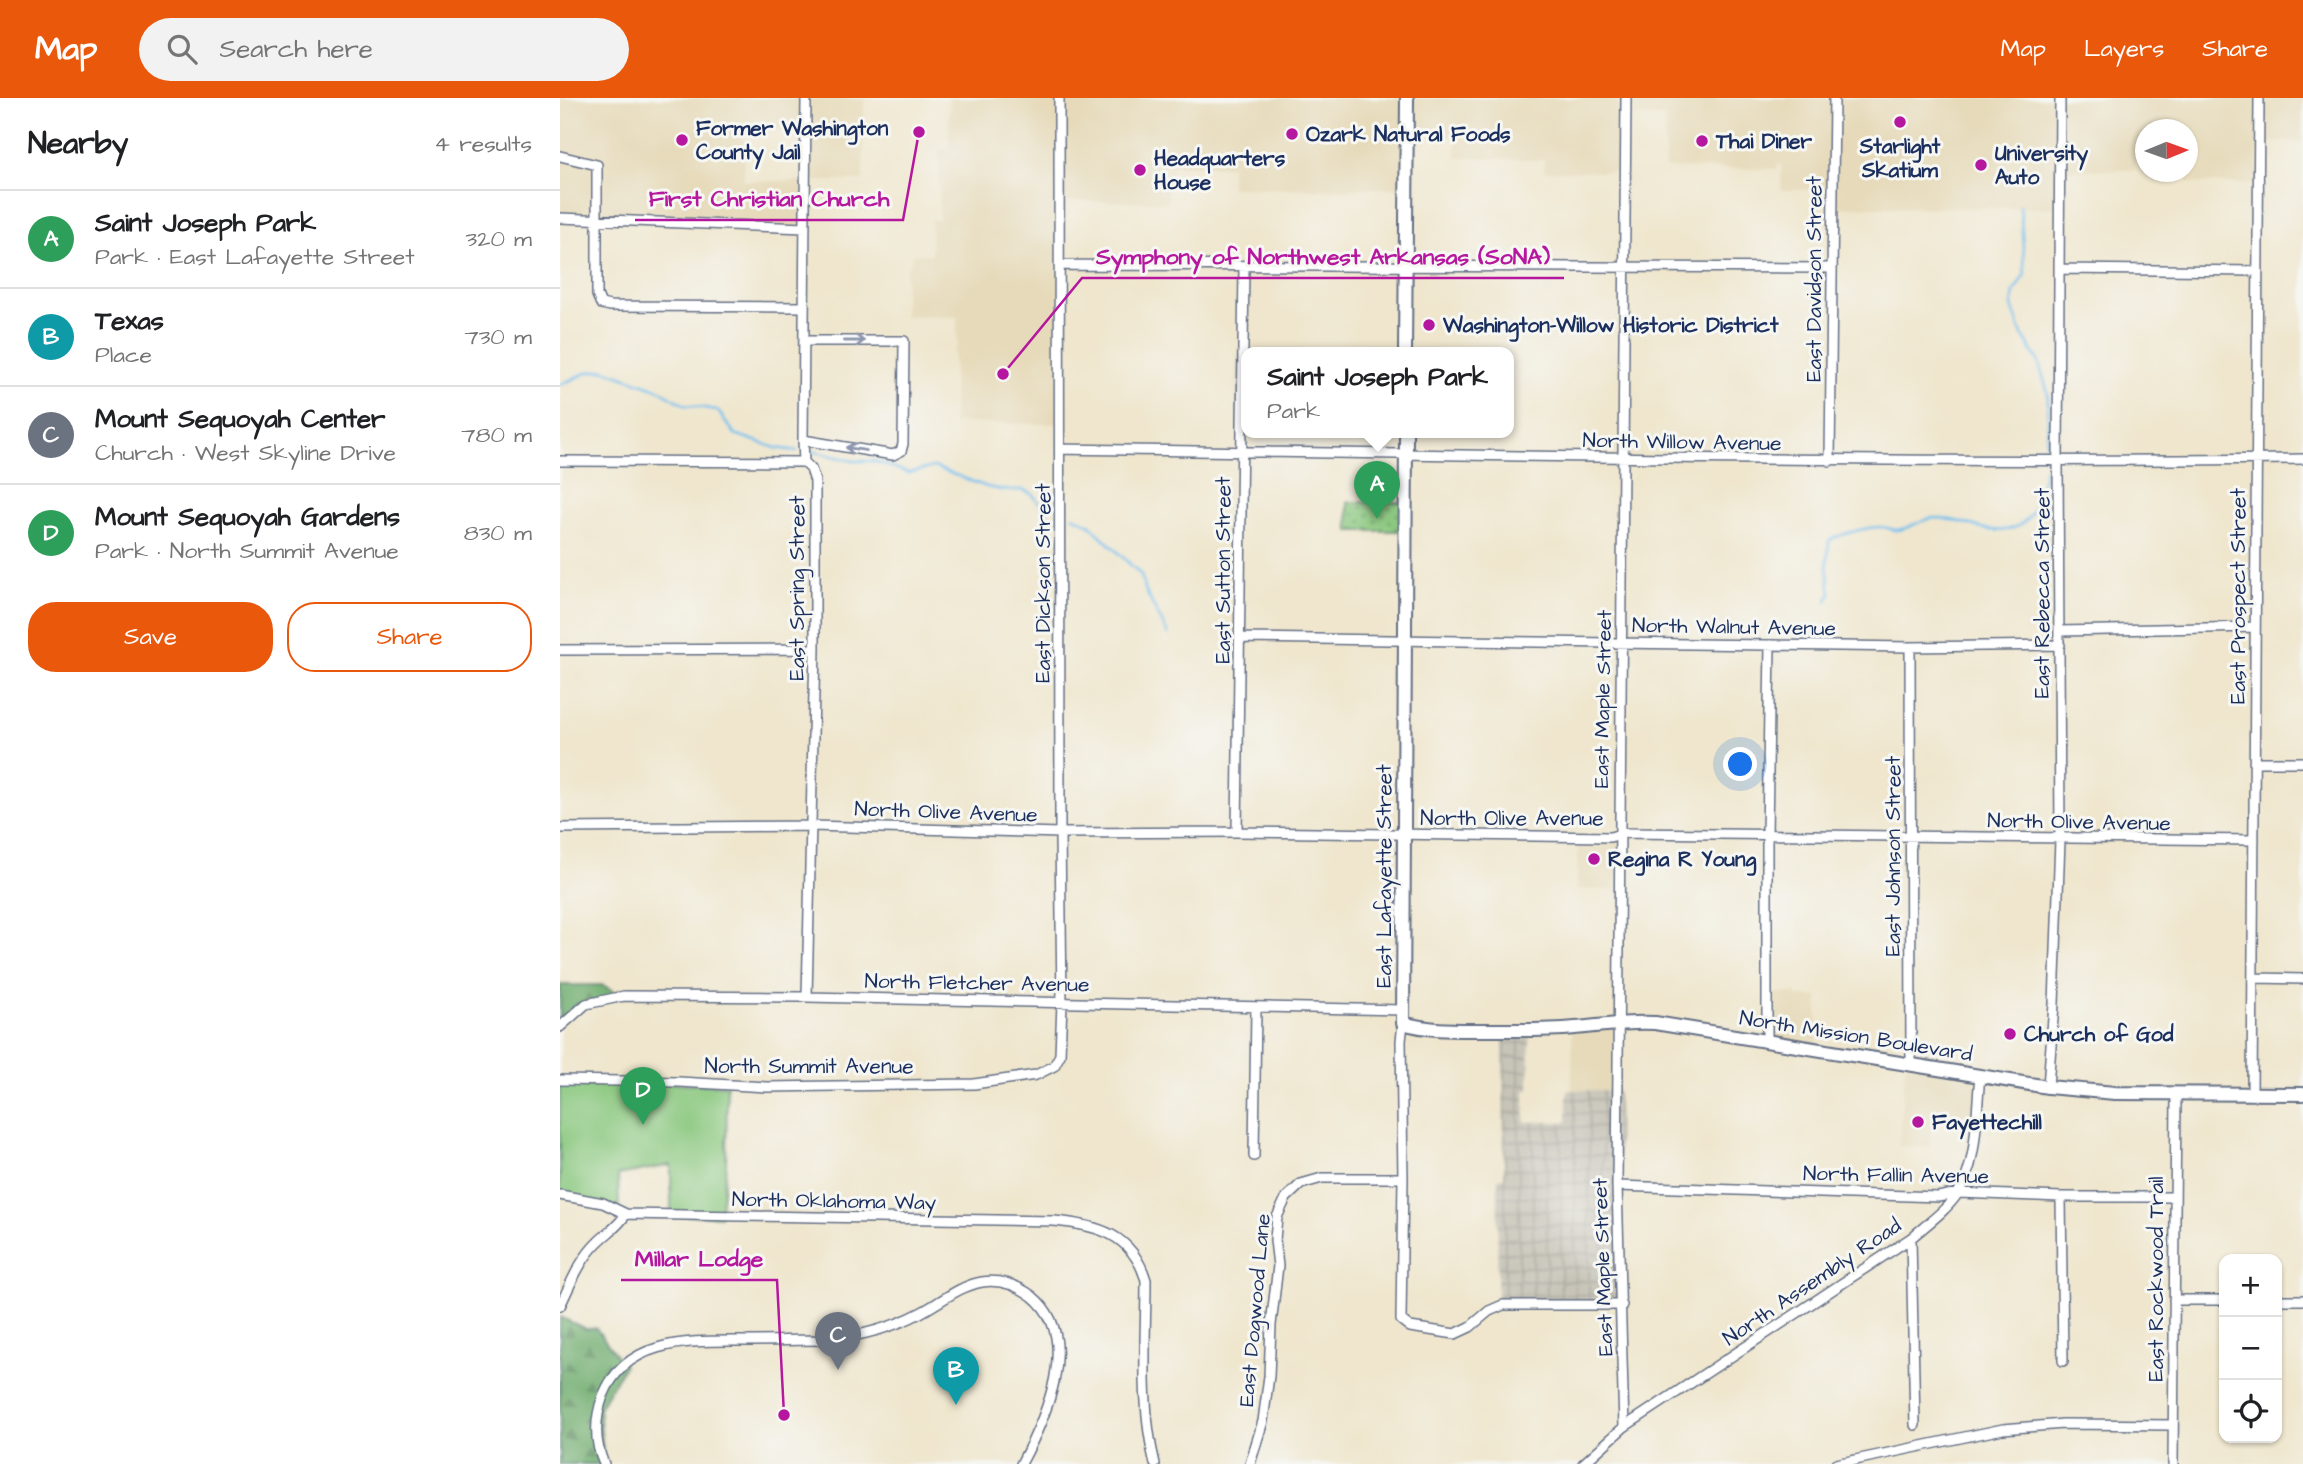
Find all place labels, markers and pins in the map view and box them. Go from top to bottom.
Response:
place label: Former Washington County Jail [696,114,889,170]
marker: Starlight Skatium [1892,114,1908,130]
place label: Ozark Natural Foods [1306,120,1511,149]
marker: Ozark Natural Foods [1284,126,1300,142]
place label: Thai Diner [1715,127,1812,156]
marker: Former Washington County Jail [674,132,690,148]
place label: Starlight Skatium [1859,132,1941,185]
marker: Thai Diner [1694,133,1710,149]
place label: University Auto [1995,139,2089,192]
place label: Headquarters House [1154,144,1286,197]
marker: University Auto [1973,157,1989,173]
marker: Headquarters House [1132,162,1148,178]
callout: First Christian Church [635,176,903,220]
callout: Symphony of Northwest Arkansas (SoNA) [1082,234,1564,278]
place label: Washington-Willow Historic District [1442,311,1779,342]
marker: Washington-Willow Historic District [1421,317,1437,333]
pin: A [1354,461,1400,519]
place label: Regina R Young [1608,845,1757,876]
marker: Regina R Young [1586,851,1602,867]
place label: Church of God [2024,1020,2174,1049]
marker: Church of God [2002,1026,2018,1042]
pin: D [620,1067,666,1125]
place label: Fayettechill [1932,1108,2043,1140]
marker: Fayettechill [1910,1114,1926,1130]
callout: Millar Lodge [621,1236,777,1280]
pin: C [815,1312,861,1370]
pin: B [933,1347,979,1405]

